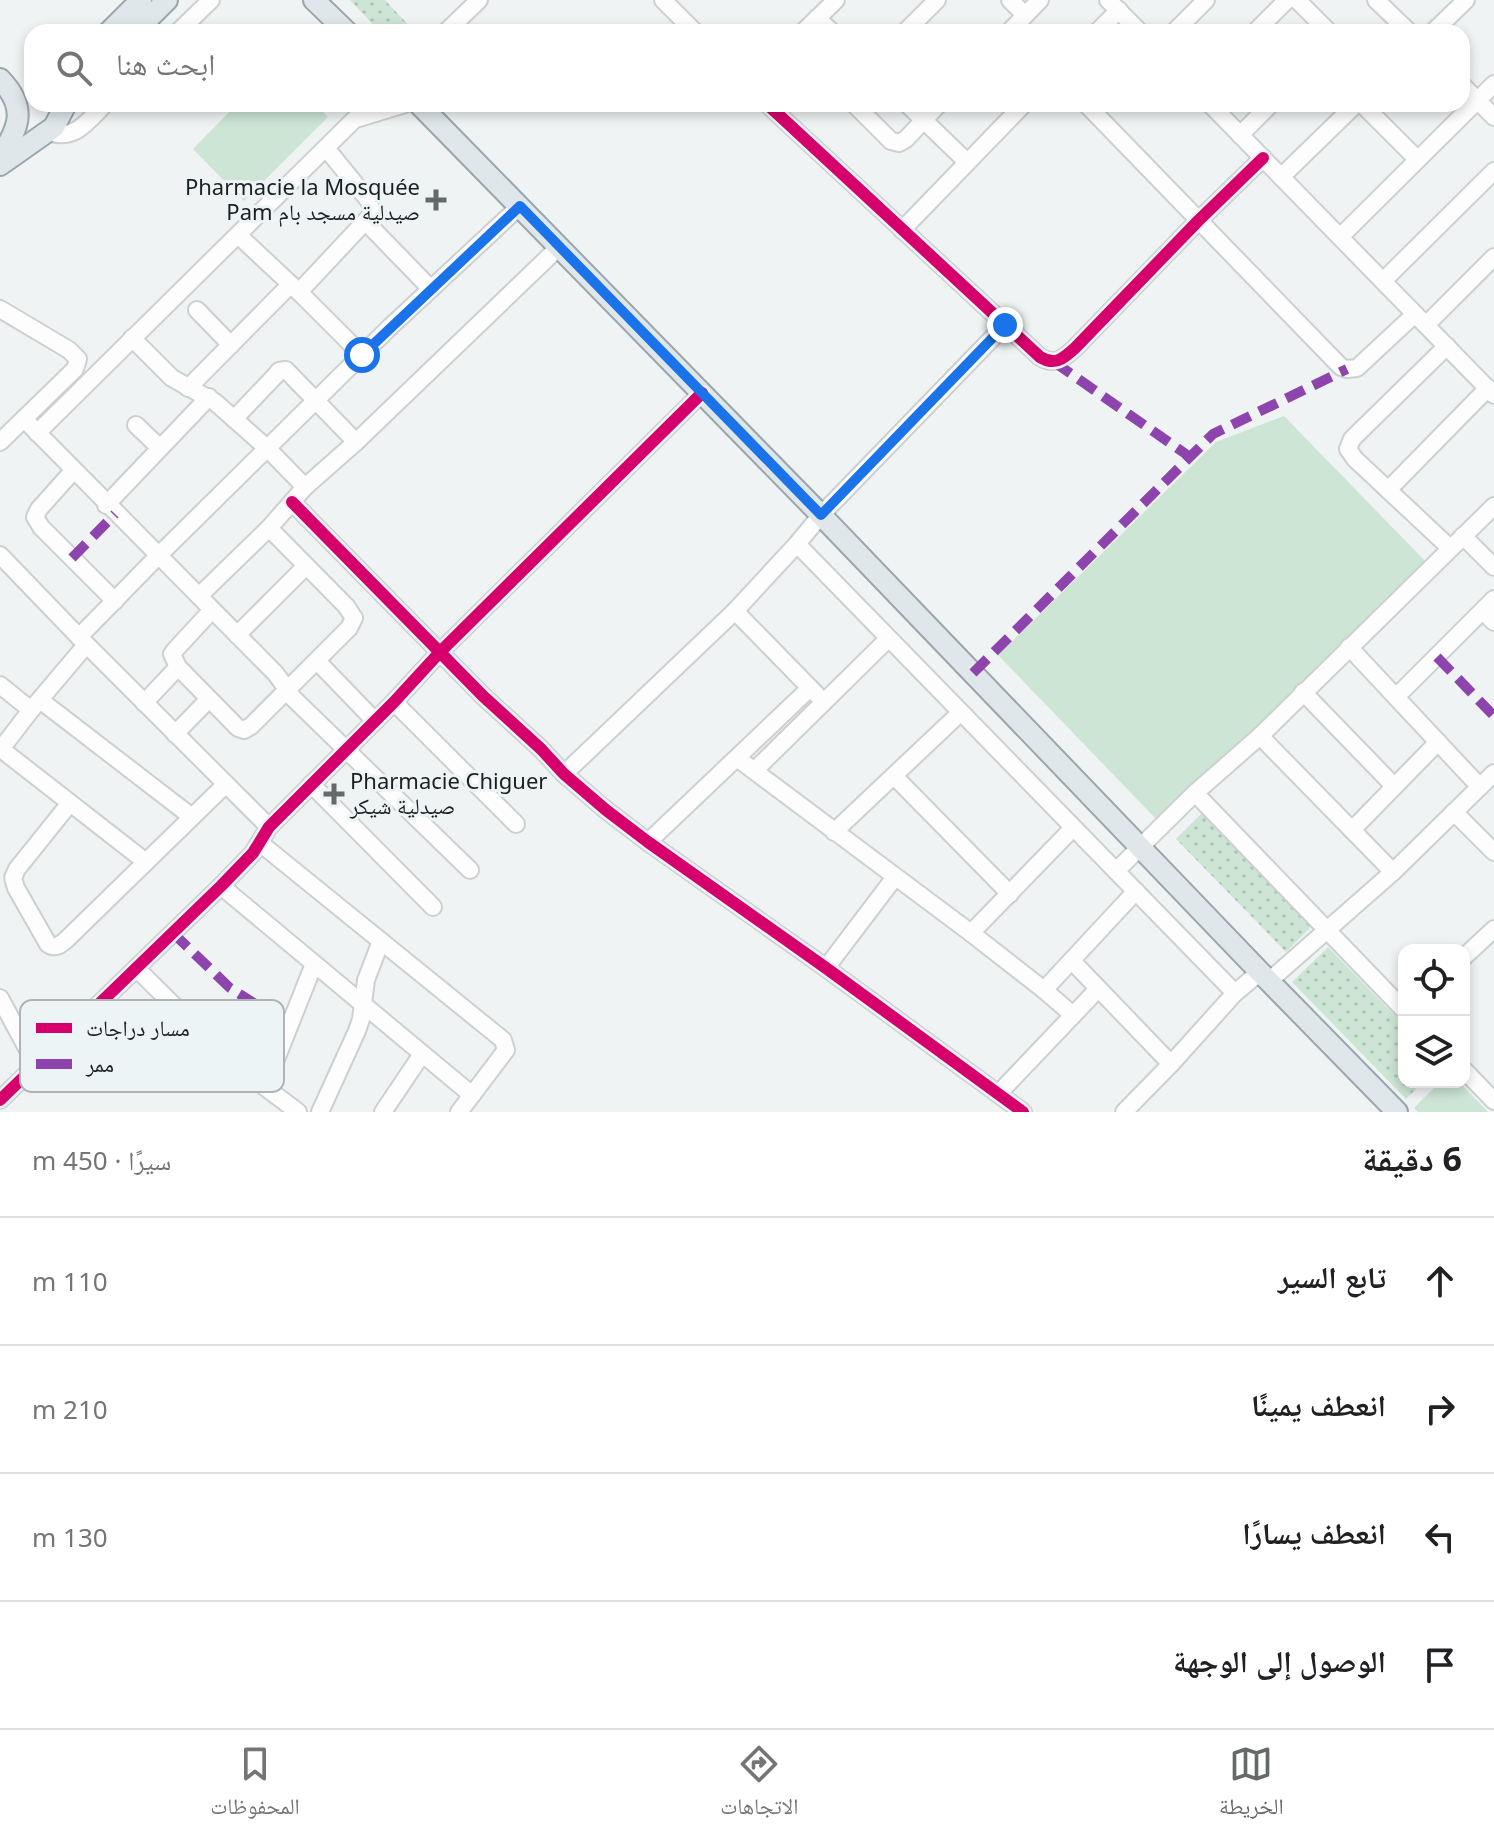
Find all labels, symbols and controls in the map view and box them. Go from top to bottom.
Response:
search box [24,24,1470,112]
text: ابحث هنا [116,43,215,84]
icon: search [52,46,96,90]
place label: Pharmacie la Mosquée Pam صيدلية مسجد بام [185,171,420,227]
marker: Pharmacie la Mosquée Pam صيدلية مسجد بام [427,191,445,209]
route end [987,307,1023,343]
route start [344,337,380,373]
place label: Pharmacie Chiguer صيدلية شيكر [349,765,547,820]
marker: Pharmacie Chiguer صيدلية شيكر [325,785,343,803]
map controls [1398,944,1470,1088]
button: locate [1398,944,1470,1016]
legend [20,1000,284,1092]
text: مسار دراجات [86,1012,190,1042]
button: layers [1398,1016,1470,1088]
text: ممر [85,1048,114,1078]
text: 6 دقيقة [1362,1135,1462,1181]
text: سيرًا · 450 m [32,1142,171,1178]
text: تابع السير [1278,1256,1386,1297]
icon: ahead [1418,1259,1462,1303]
text: 110 m [32,1263,108,1299]
text: انعطف يمينًا [1251,1384,1386,1425]
icon: right [1418,1387,1462,1431]
text: 210 m [32,1391,108,1427]
text: انعطف يسارًا [1242,1512,1386,1553]
icon: left [1418,1515,1462,1559]
text: 130 m [32,1519,108,1555]
text: الوصول إلى الوجهة [1173,1640,1386,1681]
icon: arrive [1418,1643,1462,1687]
tab: المحفوظات [210,1742,300,1828]
tab: الاتجاهات [720,1742,798,1828]
tab: الخريطة [1219,1742,1284,1828]

